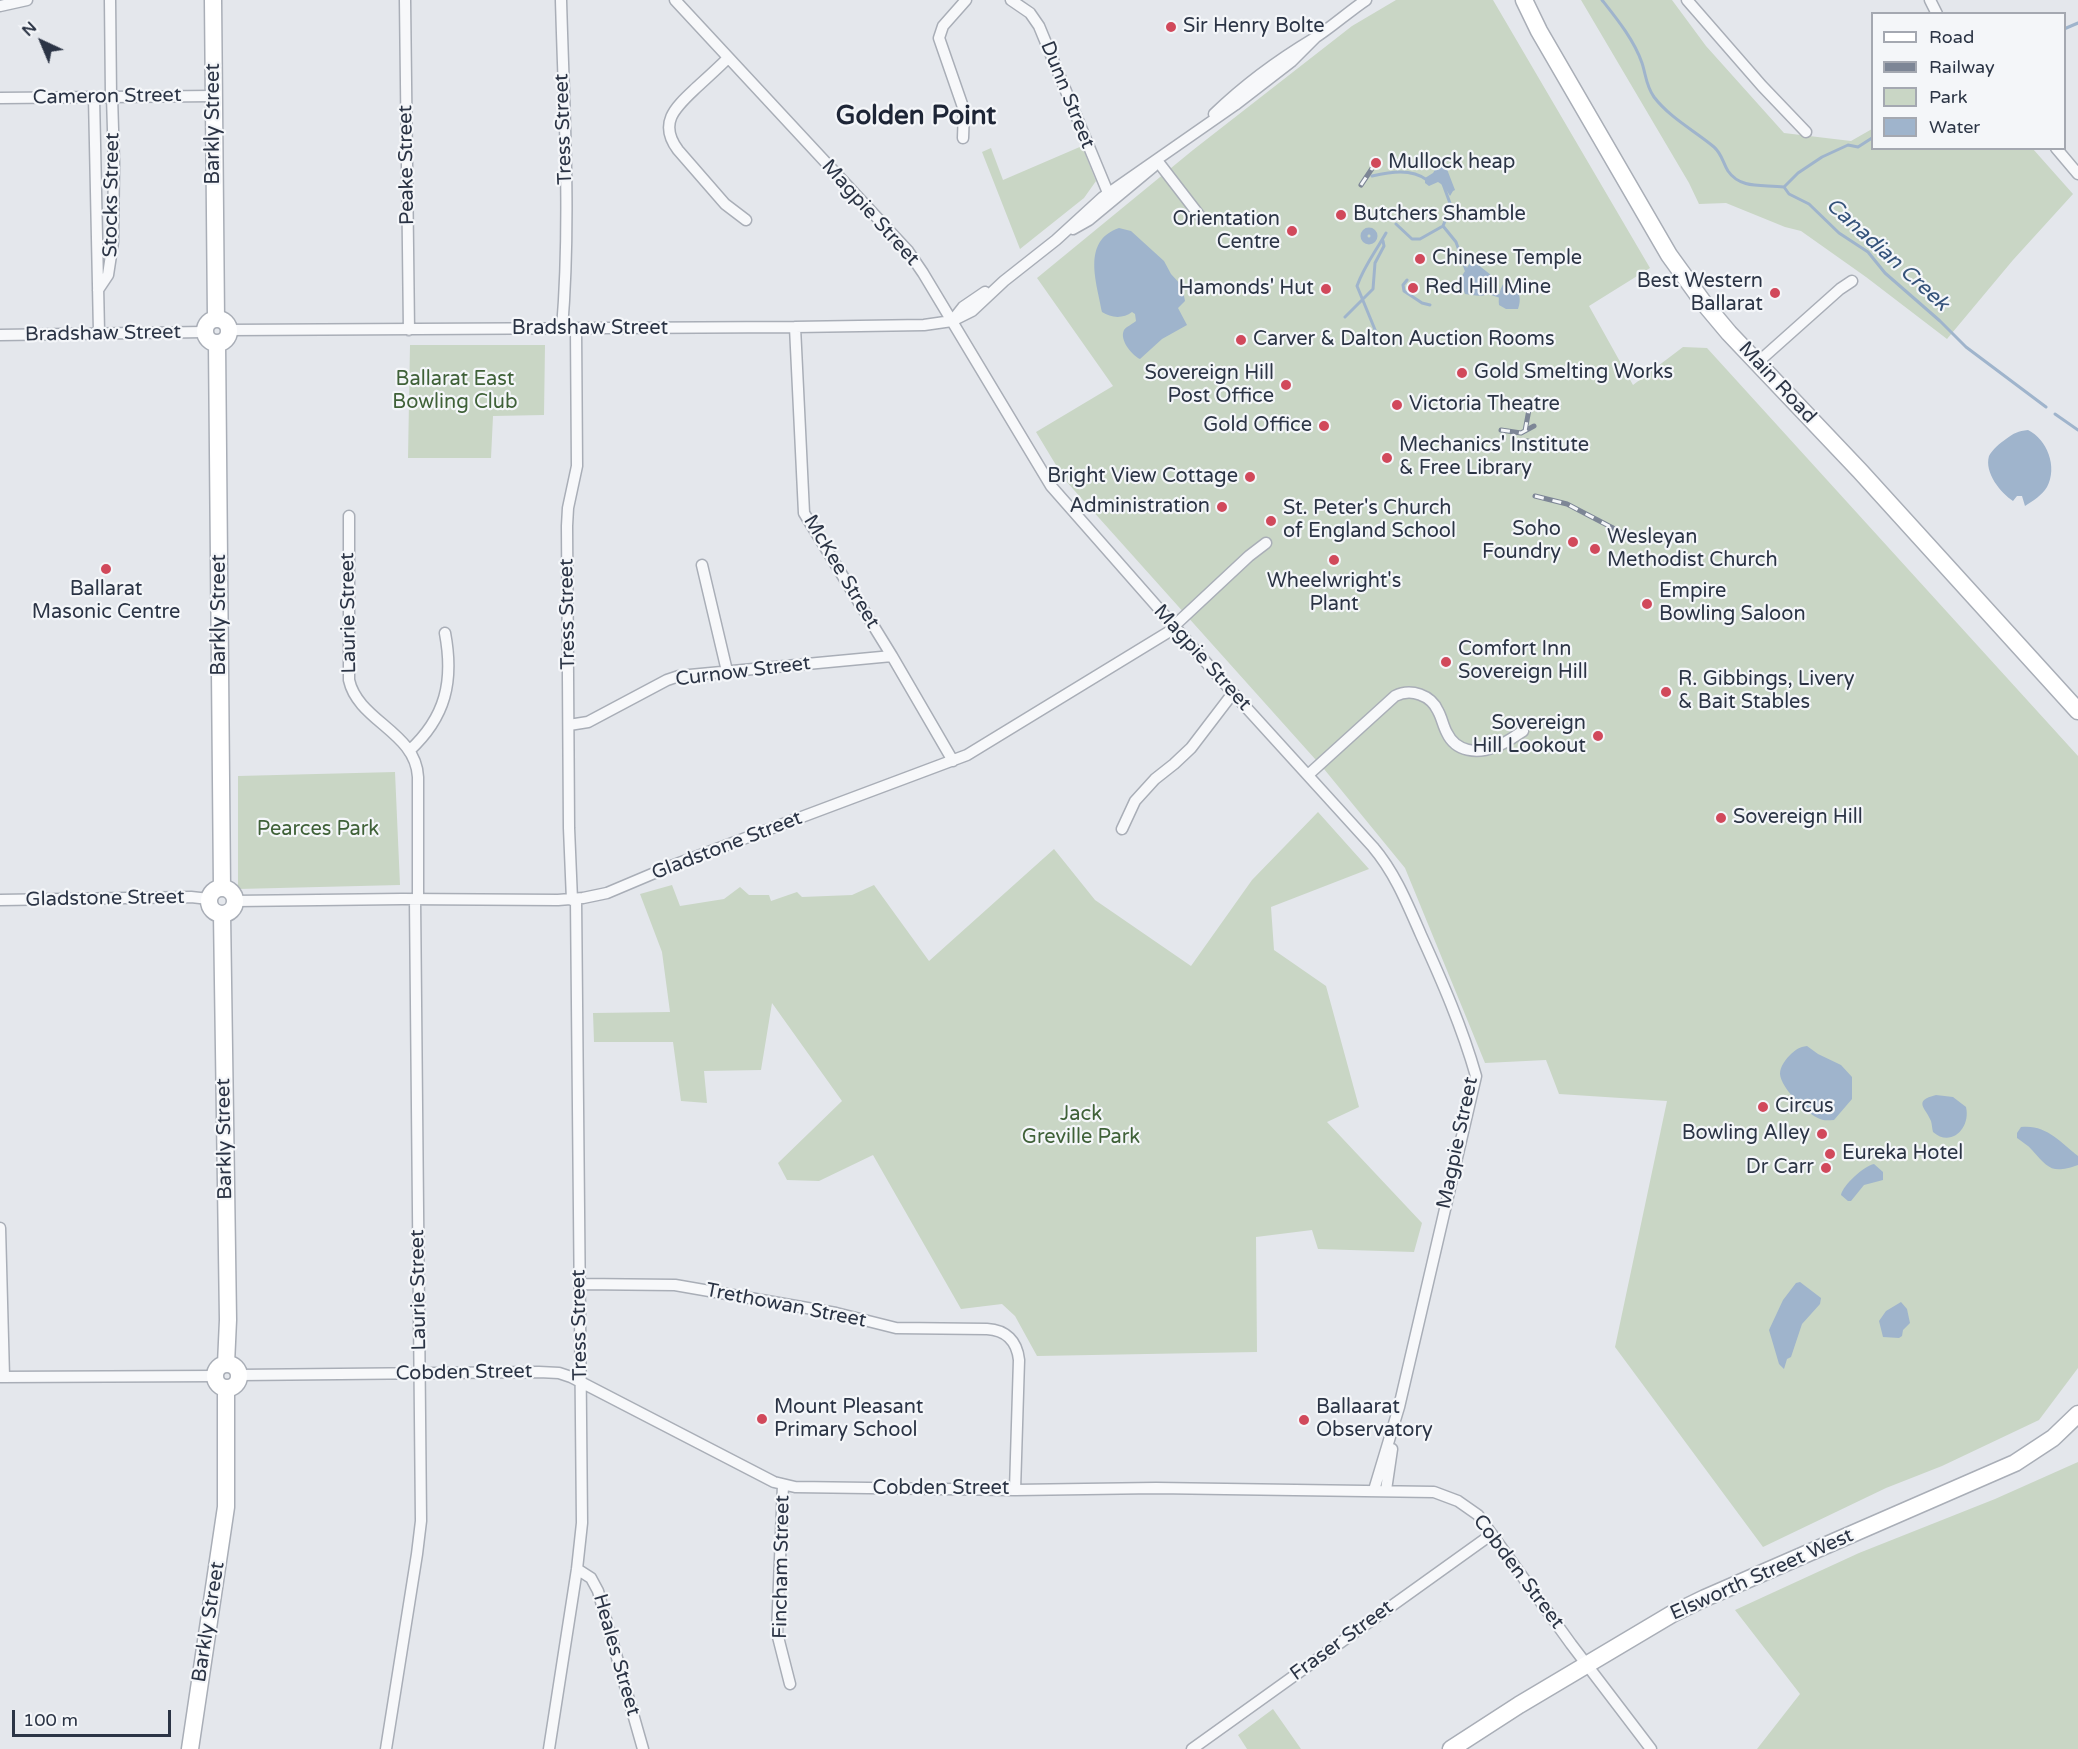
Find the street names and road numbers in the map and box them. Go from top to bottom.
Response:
street label: Dunn Street [1035,38,1099,152]
street label: Barkly Street [202,63,226,185]
street label: Tress Street [550,73,578,185]
street label: Cameron Street [32,84,182,110]
street label: Peake Street [394,105,420,225]
street label: Stocks Street [99,132,125,258]
street label: Magpie Street [816,155,924,271]
street label: Bradshaw Street [512,317,668,341]
street label: Bradshaw Street [25,321,181,347]
street label: Main Road [1733,337,1821,429]
street label: McKee Street [798,511,884,633]
street label: Laurie Street [336,552,362,674]
street label: Barkly Street [208,554,232,676]
street label: Tress Street [555,558,581,670]
street label: Magpie Street [1148,600,1256,716]
street label: Curnow Street [674,652,812,692]
street label: Gladstone Street [648,806,806,886]
street label: Gladstone Street [25,886,185,912]
street label: Magpie Street [1432,1075,1484,1211]
street label: Barkly Street [212,1078,238,1200]
street label: Laurie Street [406,1229,432,1351]
street label: Tress Street [567,1269,593,1381]
street label: Trethowan Street [704,1279,868,1333]
street label: Cobden Street [395,1360,533,1386]
street label: Cobden Street [873,1477,1009,1501]
street label: Fincham Street [769,1495,795,1639]
street label: Cobden Street [1467,1510,1569,1634]
street label: Elsworth Street West [1667,1524,1857,1626]
street label: Barkly Street [188,1560,230,1684]
street label: Heales Street [587,1591,645,1719]
street label: Fraser Street [1286,1596,1398,1686]

